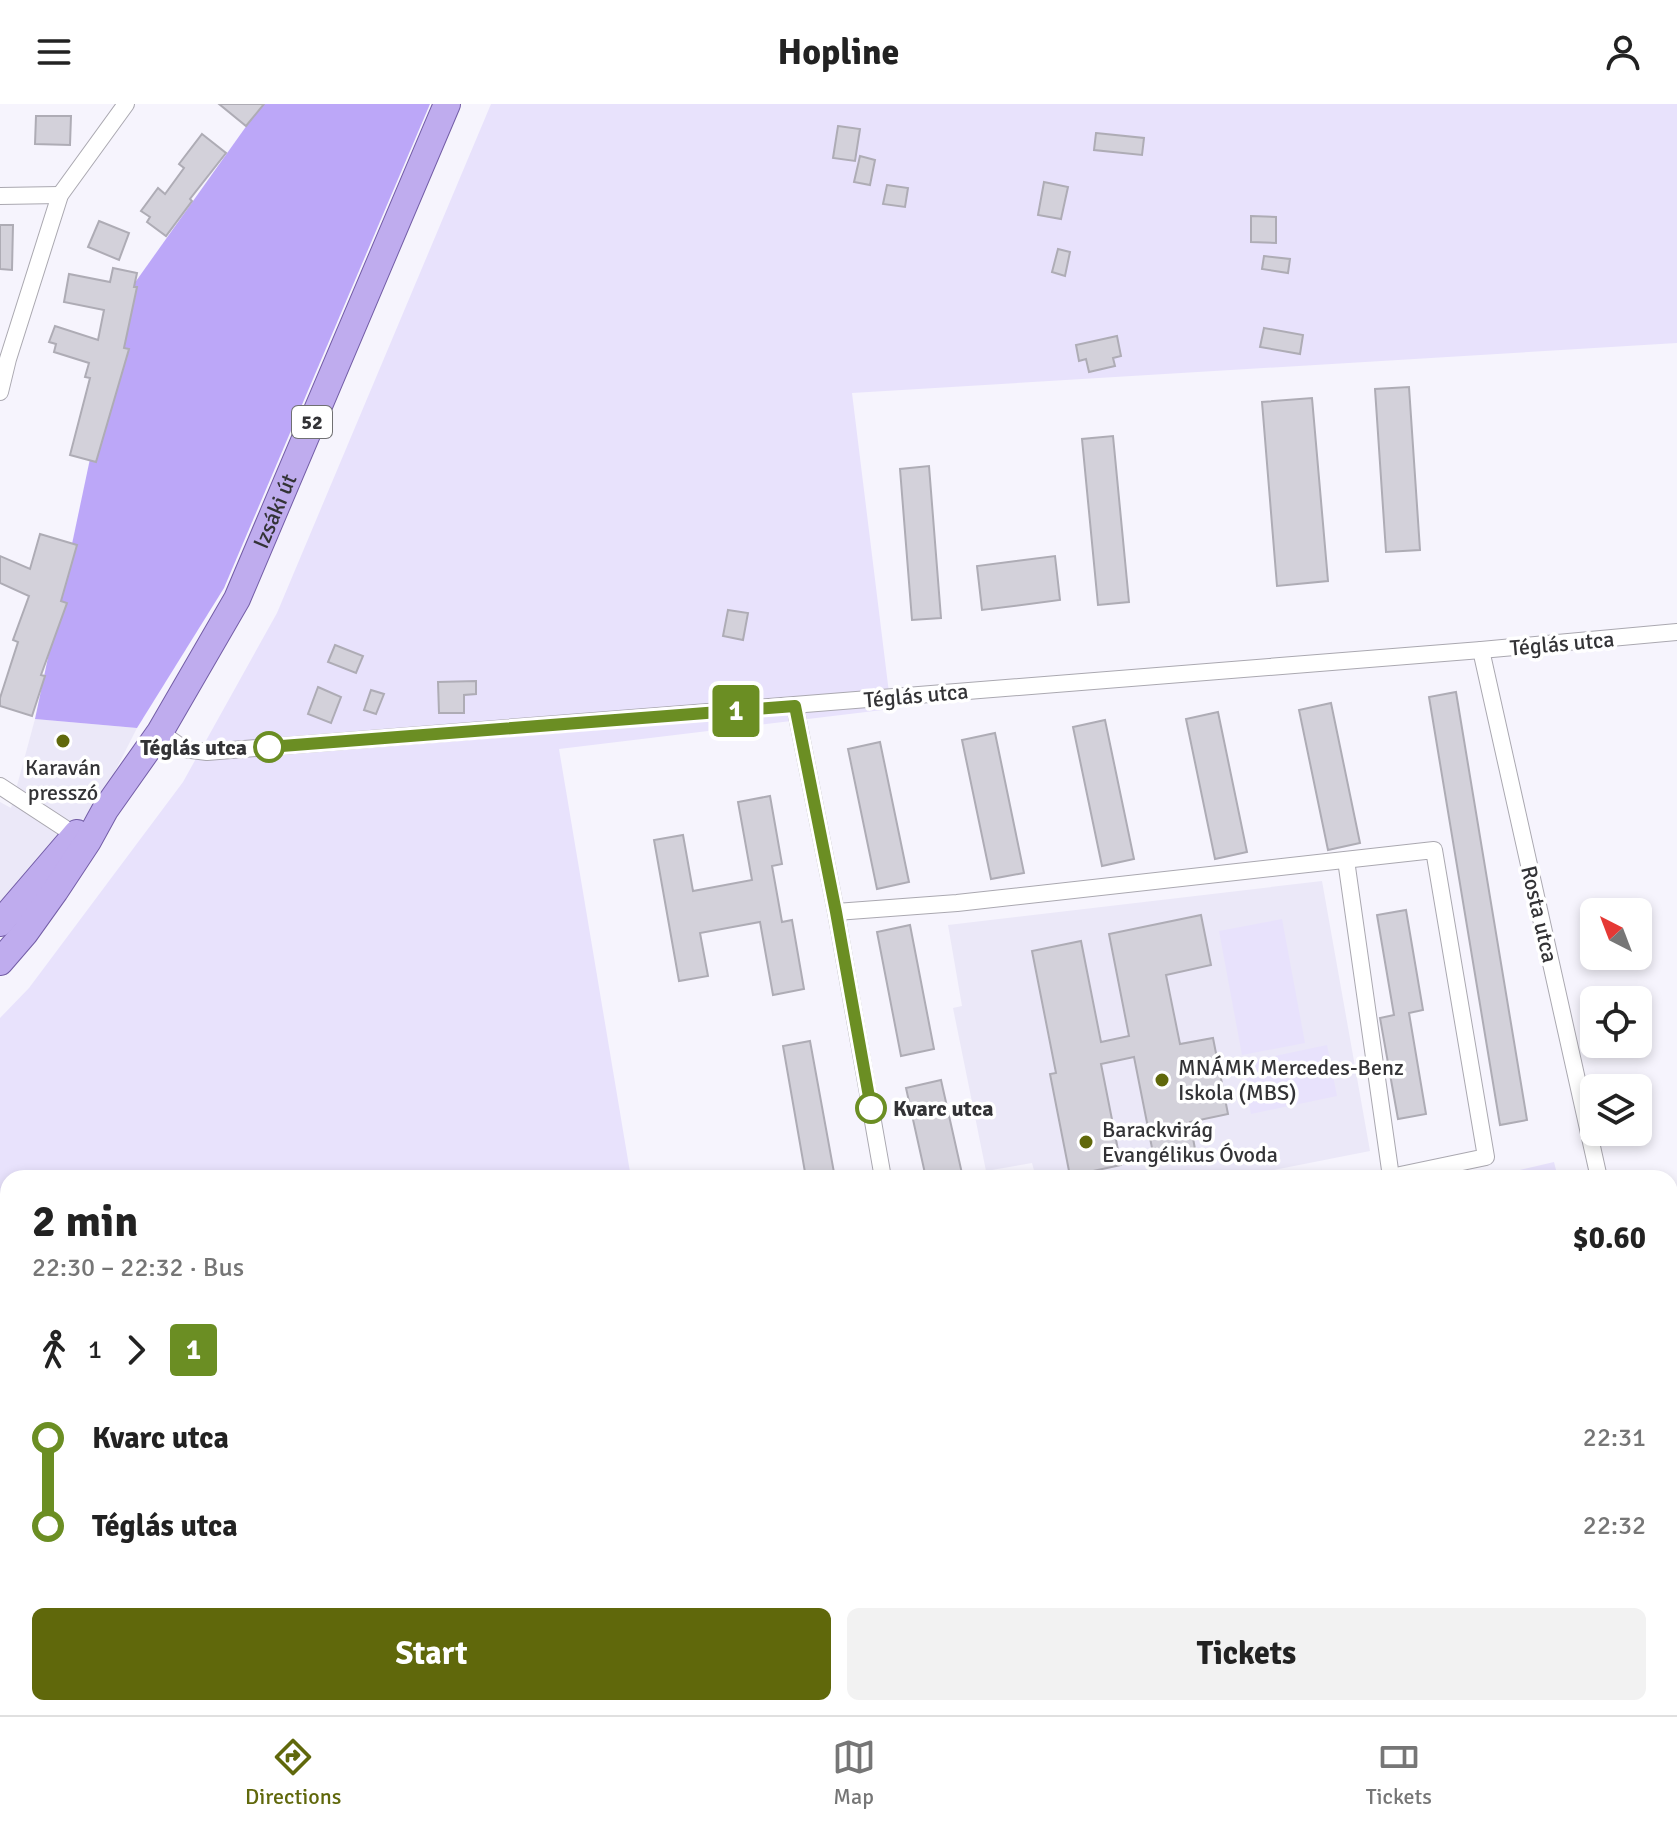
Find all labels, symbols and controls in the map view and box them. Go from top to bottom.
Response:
icon: menu [32,30,76,74]
text: Hopline [778,30,900,75]
icon: person [1601,30,1645,74]
road number: 52 [292,406,332,438]
street label: Izsáki út [247,469,303,553]
street label: Téglás utca [1509,625,1615,662]
street label: Téglás utca [863,677,969,714]
line badge: 1 [710,685,762,737]
text: 1 [728,694,744,728]
marker: Karaván presszó [54,732,72,750]
marker: Téglás utca [254,732,284,762]
place label: Téglás utca [140,734,247,761]
place label: Karaván presszó [25,754,101,806]
street label: Rosta utca [1515,863,1564,965]
north arrow [1580,898,1652,970]
map controls [1580,898,1652,1146]
button: locate [1580,986,1652,1058]
place label: MNÁMK Mercedes-Benz Iskola (MBS) [1178,1054,1404,1106]
marker: MNÁMK Mercedes-Benz Iskola (MBS) [1153,1071,1171,1089]
button: layers [1580,1074,1652,1146]
marker: Kvarc utca [856,1093,886,1123]
place label: Kvarc utca [893,1095,993,1122]
place label: Barackvirág Evangélikus Óvoda [1102,1116,1278,1168]
marker: Barackvirág Evangélikus Óvoda [1077,1133,1095,1151]
text: 2 min [32,1195,138,1249]
text: $0.60 [1573,1220,1646,1257]
text: 22:30 – 22:32 · Bus [32,1252,244,1284]
icon: walk [32,1328,76,1372]
icon: forward [114,1328,158,1372]
text: 1 [186,1333,201,1367]
text: 1 [88,1334,102,1366]
text: Kvarc utca [92,1420,229,1457]
text: 22:31 [1583,1422,1646,1454]
text: Téglás utca [92,1508,238,1545]
text: 22:32 [1583,1510,1646,1542]
button: Start [32,1608,831,1700]
button: Tickets [847,1608,1646,1700]
tab: Directions [245,1735,341,1810]
tab: Map [832,1735,876,1810]
tab: Tickets [1366,1735,1432,1810]

